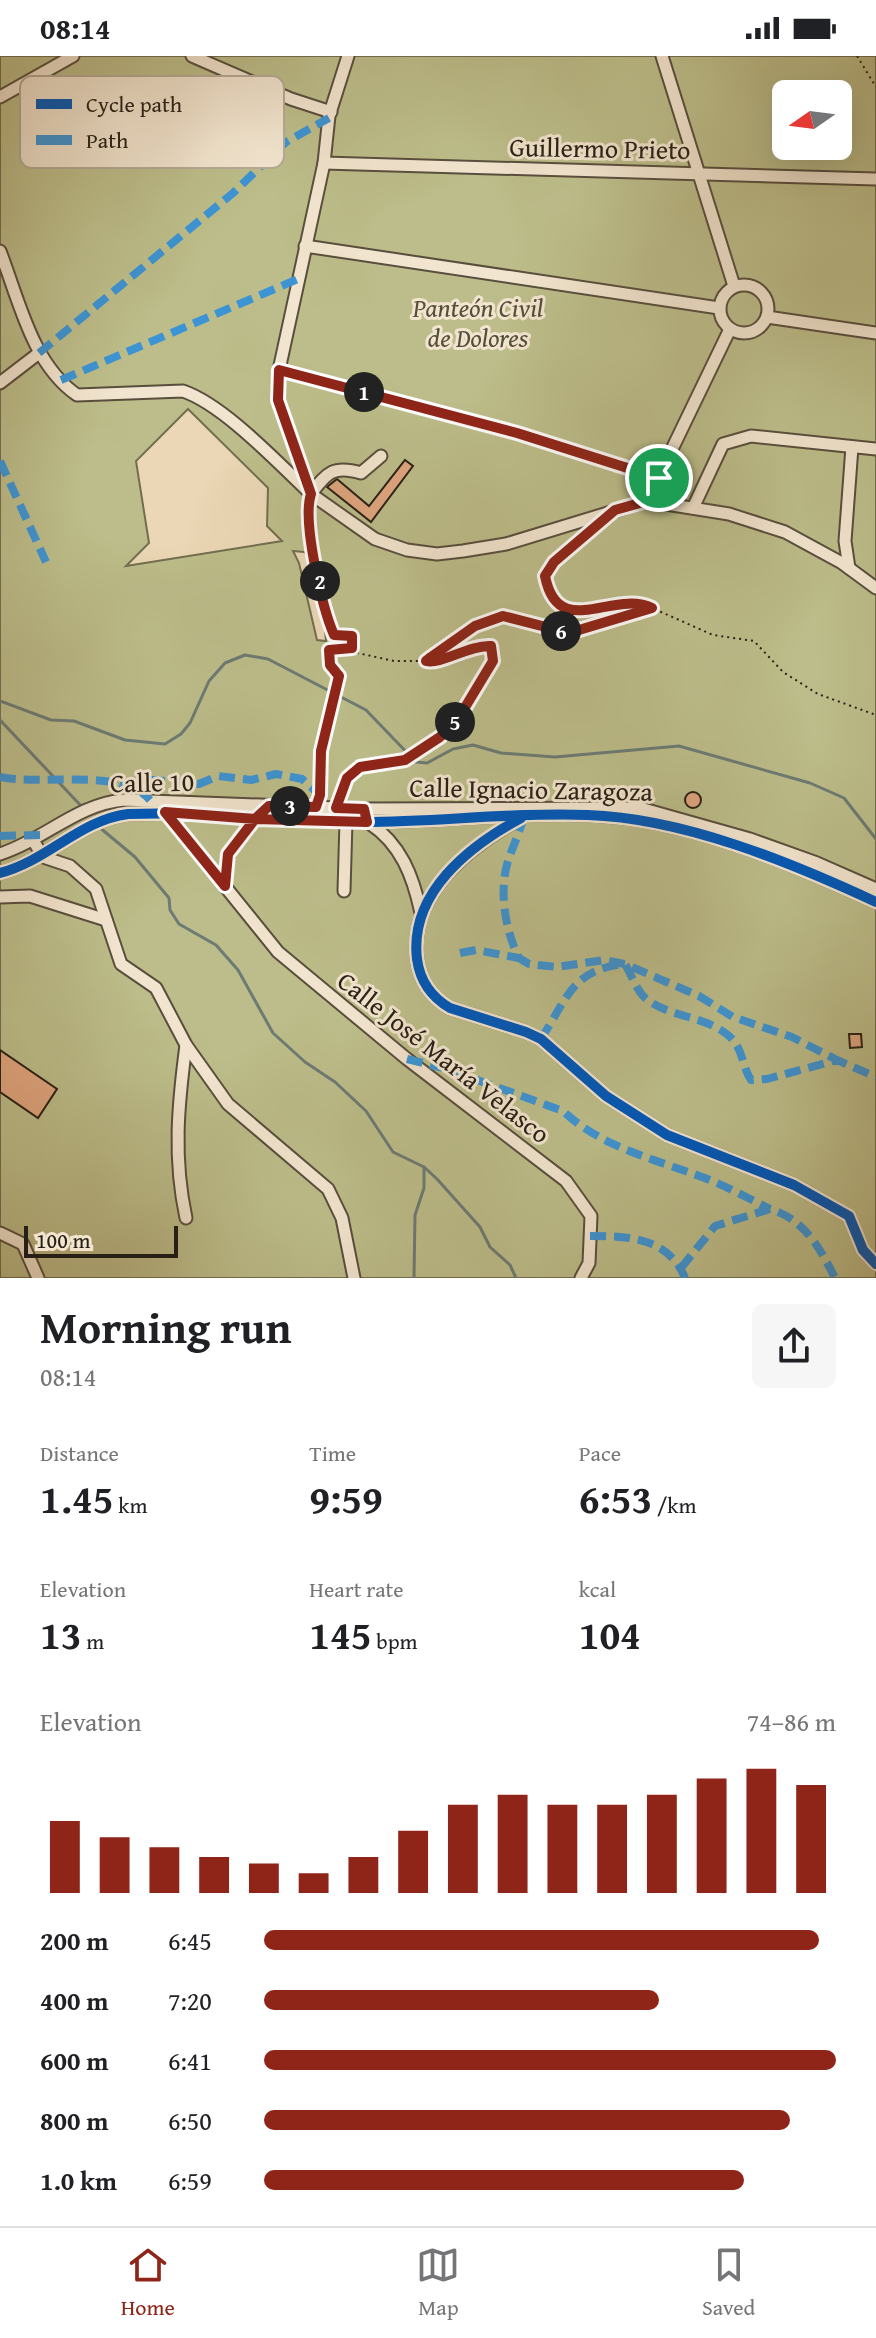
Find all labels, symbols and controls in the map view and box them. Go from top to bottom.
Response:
text: 08:14 [40,6,111,50]
legend [20,76,284,168]
north arrow [772,80,852,160]
map controls [772,80,852,160]
text: Cycle path [86,88,183,120]
text: Path [86,124,129,156]
street label: Guillermo Prieto [509,127,691,169]
park label: Panteón Civil de Dolores [412,288,543,357]
pin: 1 [344,372,384,412]
text: 1 [358,376,370,408]
pin [625,444,693,512]
icon: arrive [637,456,681,500]
pin: 2 [300,561,340,601]
text: 2 [314,565,326,597]
pin: 6 [541,611,581,651]
text: 6 [555,615,567,647]
pin: 5 [435,702,475,742]
text: 5 [449,706,461,738]
street label: Calle 10 [110,762,194,802]
street label: Calle Ignacio Zaragoza [409,767,654,811]
pin: 3 [270,786,310,826]
text: 3 [284,790,296,822]
street label: Calle José María Velasco [329,961,559,1153]
scale bar [24,1222,178,1258]
text: 100 m [36,1224,91,1256]
text: Morning run [40,1295,291,1359]
button: share [752,1304,836,1388]
text: 08:14 [40,1357,96,1396]
text: Distance [40,1437,119,1469]
text: Time [309,1437,356,1469]
text: Pace [579,1437,621,1469]
text: 1.45 [40,1469,113,1528]
text: 9:59 [309,1469,383,1528]
text: 6:53 [579,1469,652,1528]
text: km [113,1489,147,1521]
text: /km [652,1489,697,1521]
text: Elevation [40,1573,126,1605]
text: Heart rate [309,1573,404,1605]
text: kcal [579,1573,616,1605]
text: 13 [40,1605,81,1664]
text: 145 [309,1605,372,1664]
text: 104 [579,1605,641,1664]
text: m [81,1625,104,1657]
text: bpm [372,1625,418,1657]
text: Elevation [40,1702,142,1741]
text: 74–86 m [747,1702,836,1741]
text: 200 m [40,1921,108,1960]
text: 6:45 [168,1921,212,1960]
text: 400 m [40,1981,108,2020]
text: 7:20 [168,1981,212,2020]
text: 600 m [40,2041,108,2080]
text: 6:41 [168,2041,212,2080]
text: 800 m [40,2101,108,2140]
text: 6:50 [168,2101,212,2140]
text: 1.0 km [40,2161,117,2200]
text: 6:59 [168,2161,212,2200]
tab: Home [121,2243,175,2323]
tab: Map [416,2243,460,2323]
tab: Saved [702,2243,755,2323]

